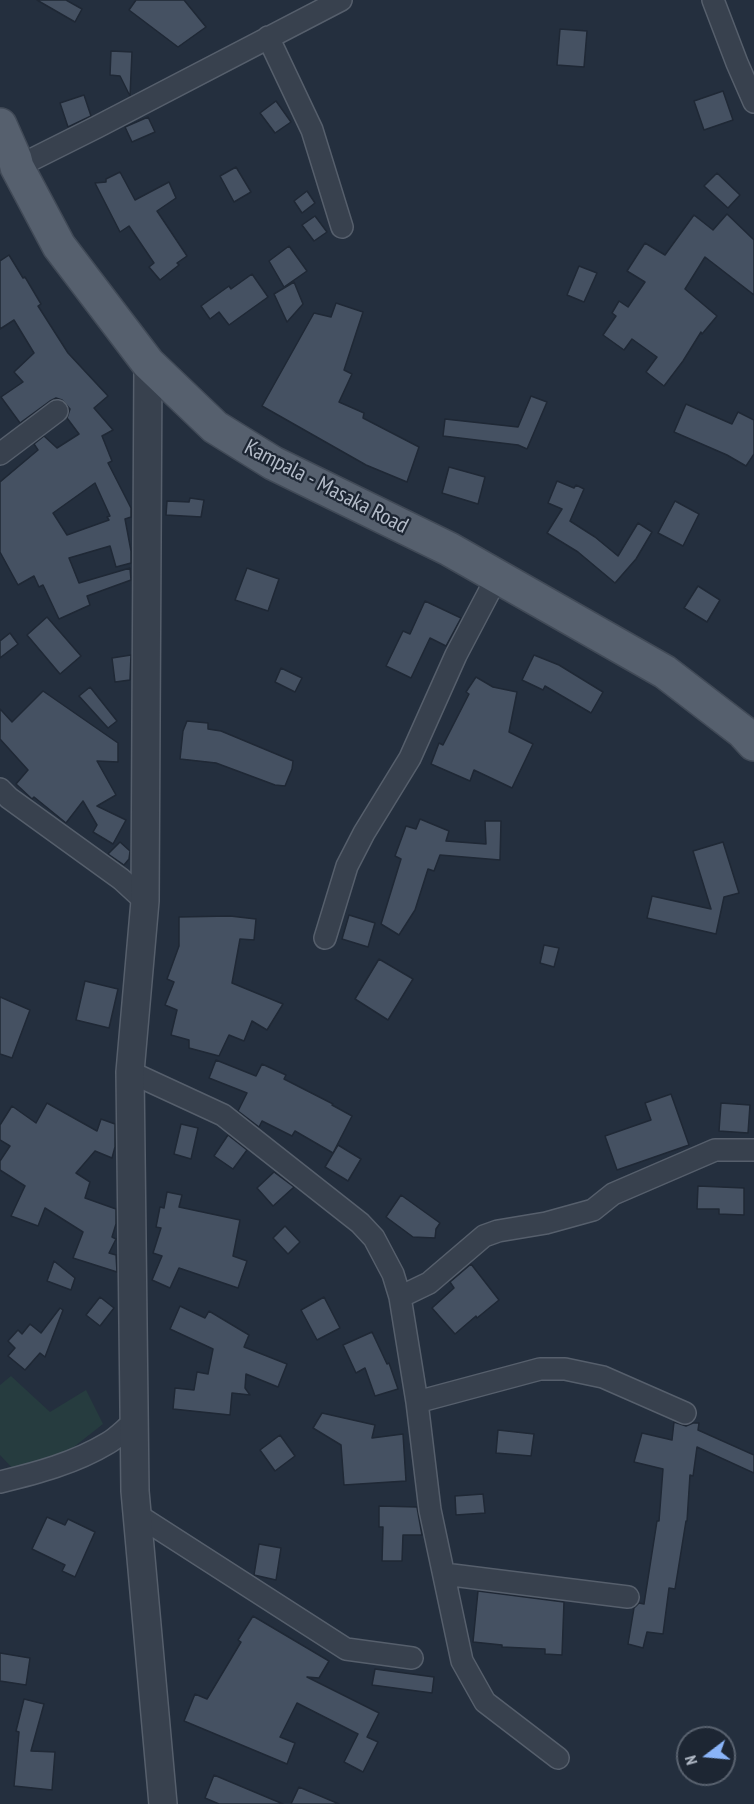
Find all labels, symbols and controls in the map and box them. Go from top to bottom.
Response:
street label: Kampala - Masaka Road [240,434,412,540]
north arrow [676,1726,736,1786]
text: N [680,1754,701,1767]

